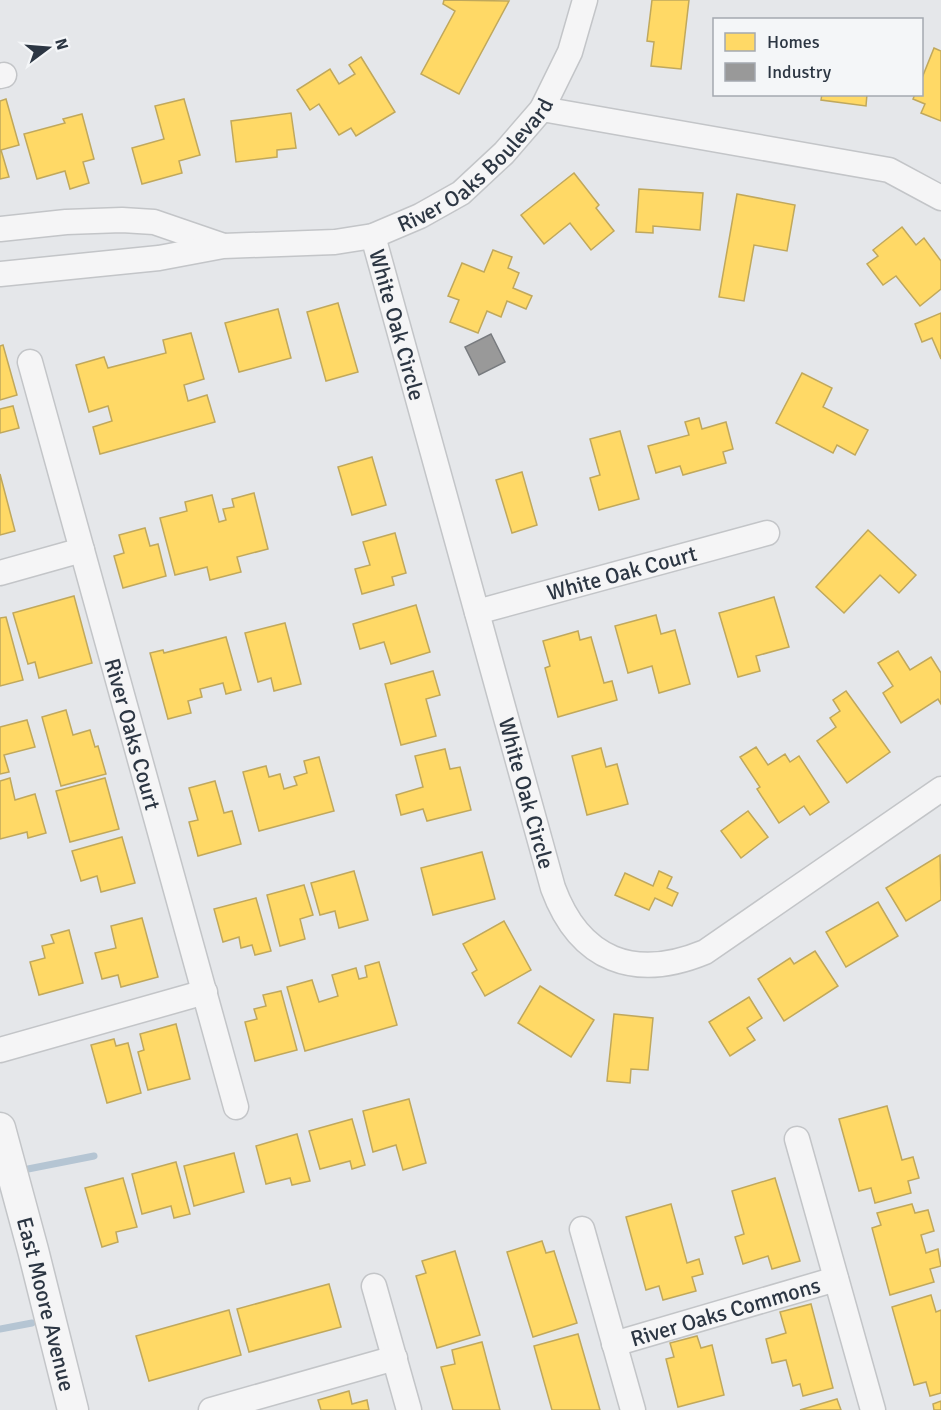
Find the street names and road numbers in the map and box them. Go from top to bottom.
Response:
street label: River Oaks Boulevard [393,94,559,238]
street label: White Oak Circle [363,246,431,403]
street label: White Oak Court [544,540,700,606]
street label: River Oaks Court [99,655,166,813]
street label: White Oak Circle [493,715,560,872]
street label: East Moore Avenue [11,1214,81,1394]
street label: River Oaks Commons [627,1271,823,1352]

